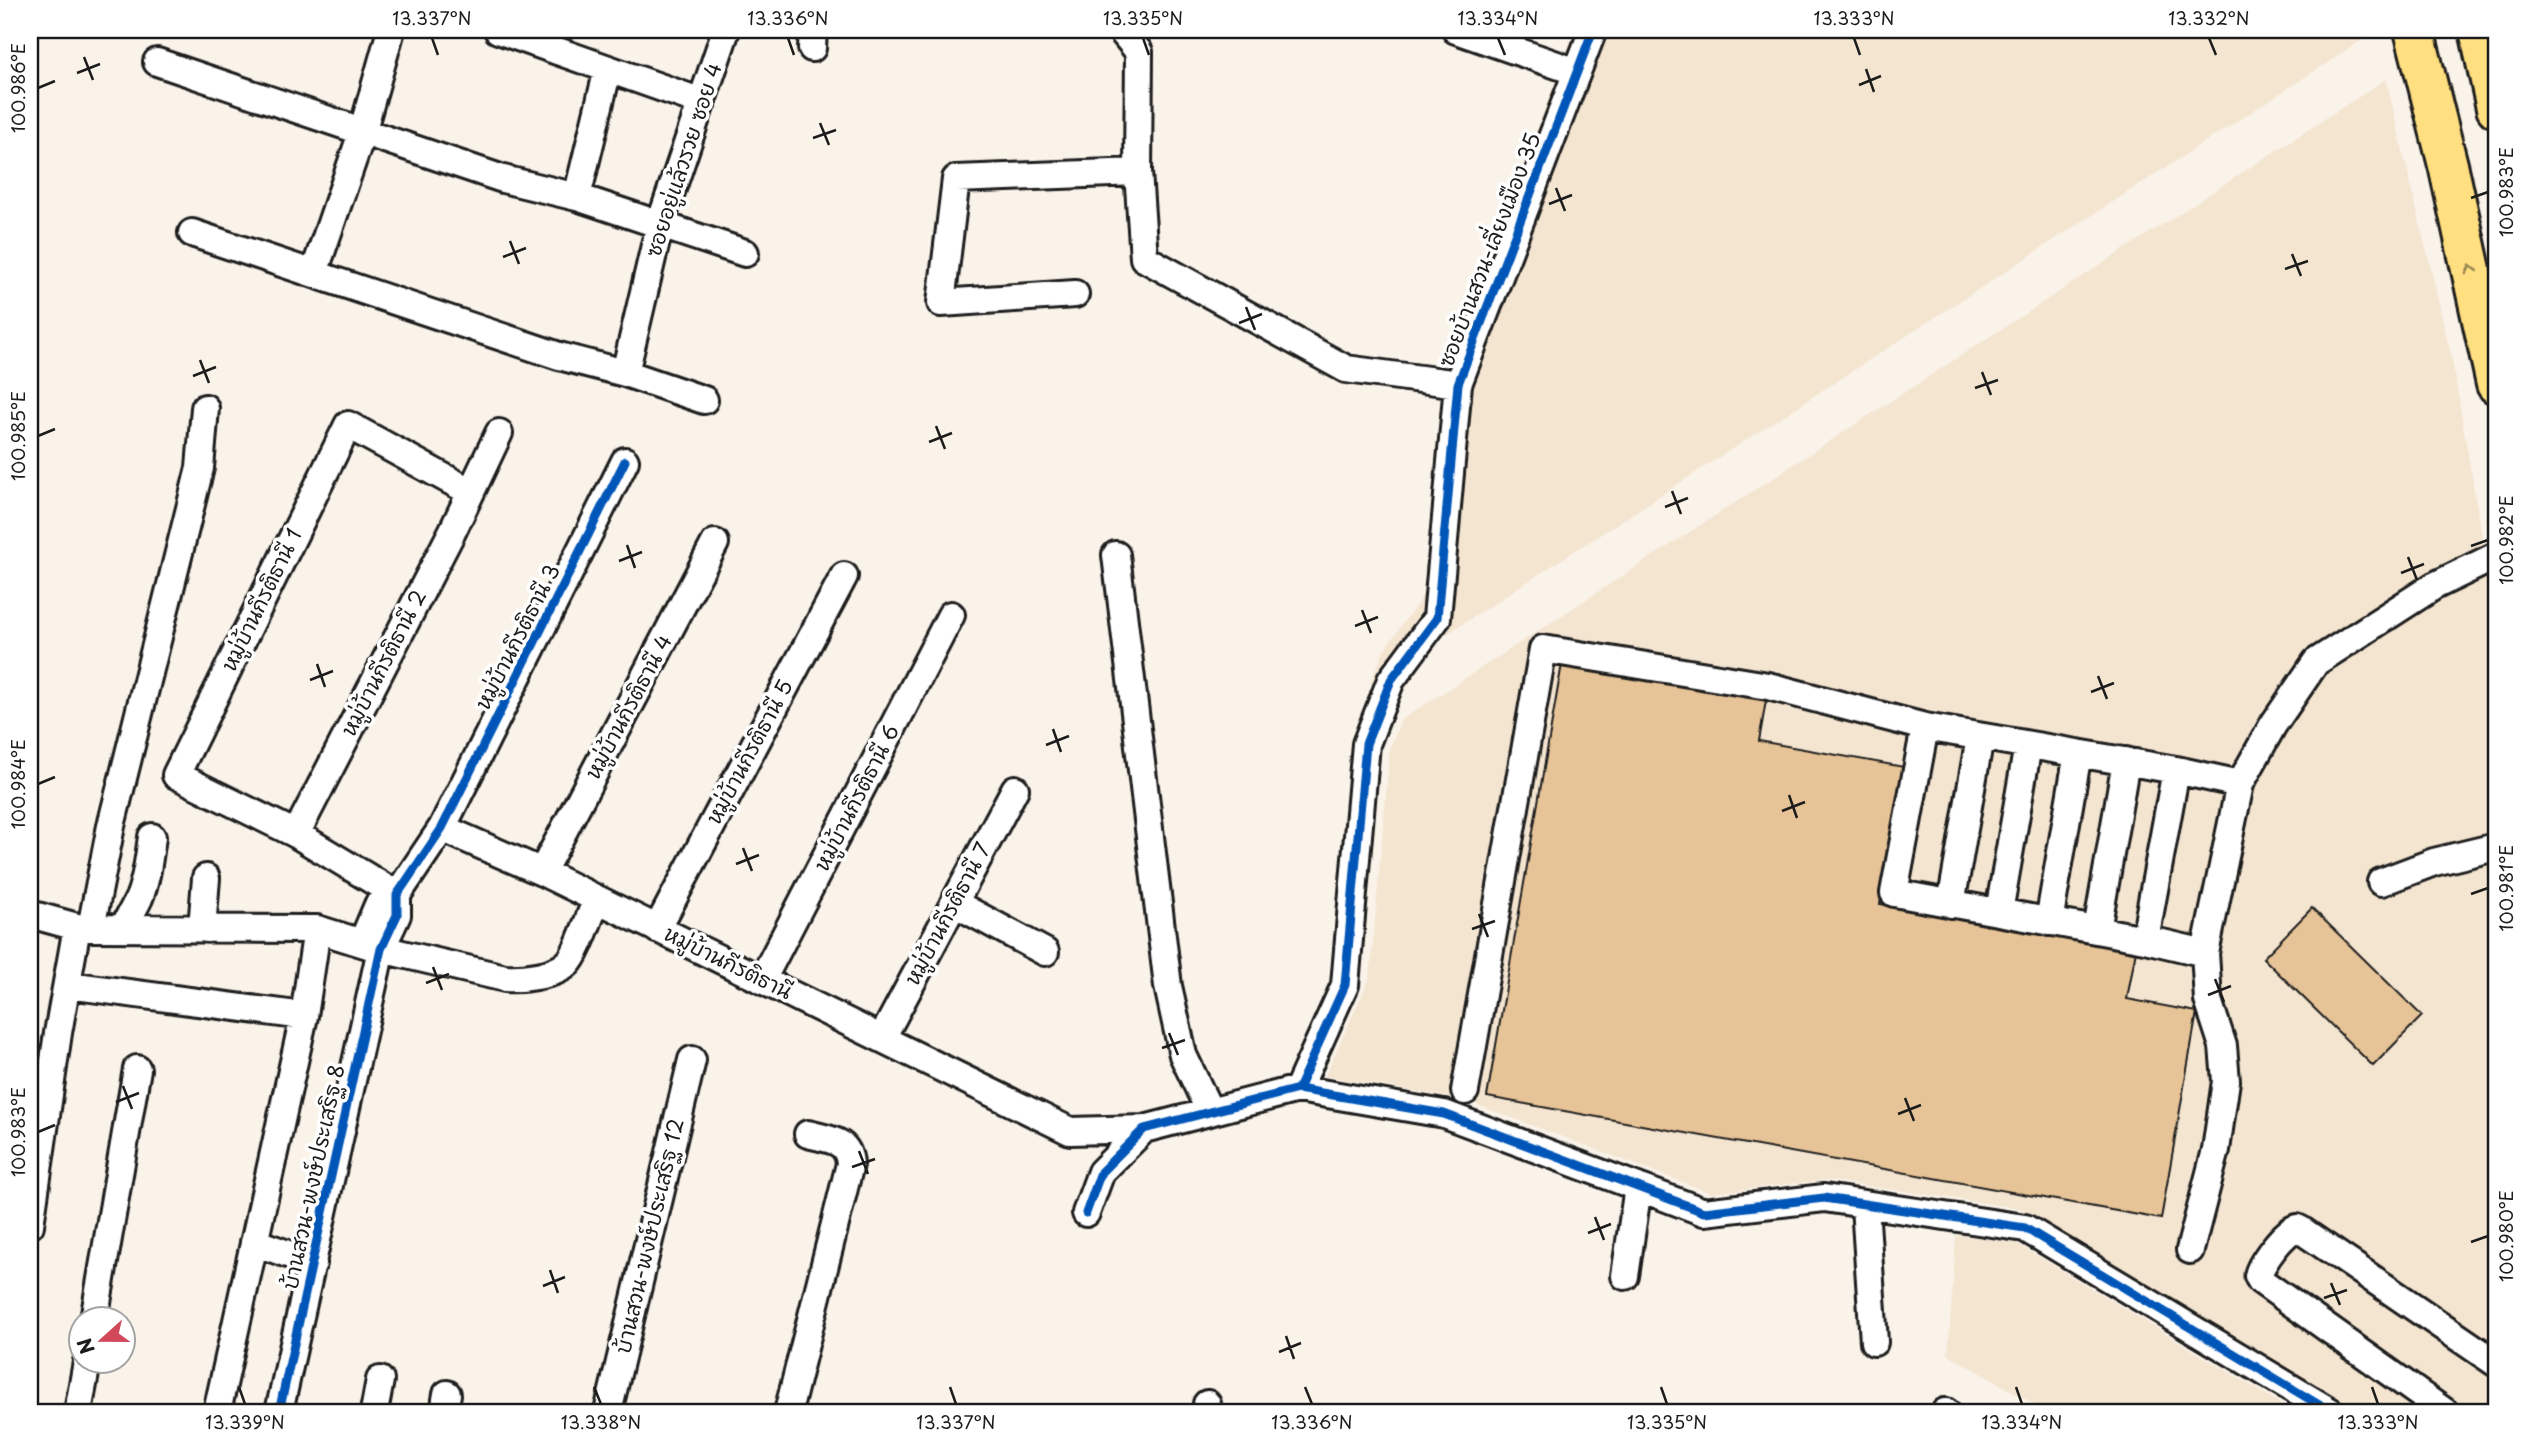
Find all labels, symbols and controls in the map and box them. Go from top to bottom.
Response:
text: 13.337°N [392,4,472,31]
text: 13.336°N [747,4,829,31]
text: 13.335°N [1103,4,1183,31]
text: 13.334°N [1458,4,1538,31]
text: 13.333°N [1813,4,1895,31]
text: 13.332°N [2168,4,2250,31]
text: 100.986°E [4,43,31,133]
street label: ซอยอยู่แล้วรวย ซอย 4 [636,58,730,261]
street label: ซอยบ้านสวน-เลี่ยงเมือง 35 [1429,127,1548,371]
text: 100.983°E [2492,147,2519,237]
one-way arrow [2465,264,2479,276]
text: 100.985°E [4,391,31,481]
text: 100.982°E [2492,495,2519,585]
street label: หมู่บ้านกีรติธานี 1 [212,522,310,677]
street label: หมู่บ้านกีรติธานี 3 [466,558,568,715]
street label: หมู่บ้านกีรติธานี 2 [332,583,435,742]
street label: หมู่บ้านกีรติธานี 4 [576,628,681,785]
street label: หมู่บ้านกีรติธานี 5 [697,673,802,830]
street label: หมู่บ้านกีรติธานี 6 [805,718,908,877]
text: 100.984°E [4,739,31,829]
street label: หมู่บ้านกีรติธานี 7 [895,836,999,991]
text: 100.981°E [2492,845,2519,931]
street label: หมู่บ้านกีรติธานี [659,916,798,1008]
street label: บ้านสวน-พงษ์ประเสริฐ 8 [273,1061,352,1292]
text: 100.983°E [4,1087,31,1177]
street label: บ้านสวน-พงษ์ประเสริฐ 12 [605,1115,691,1356]
text: 100.980°E [2492,1190,2519,1282]
north arrow [66,1306,136,1376]
text: N [69,1334,101,1358]
text: 13.339°N [205,1408,285,1435]
text: 13.338°N [561,1408,641,1435]
text: 13.337°N [916,1408,996,1435]
text: 13.336°N [1271,1408,1353,1435]
text: 13.335°N [1627,1408,1707,1435]
text: 13.334°N [1982,1408,2062,1435]
text: 13.333°N [2337,1408,2419,1435]

